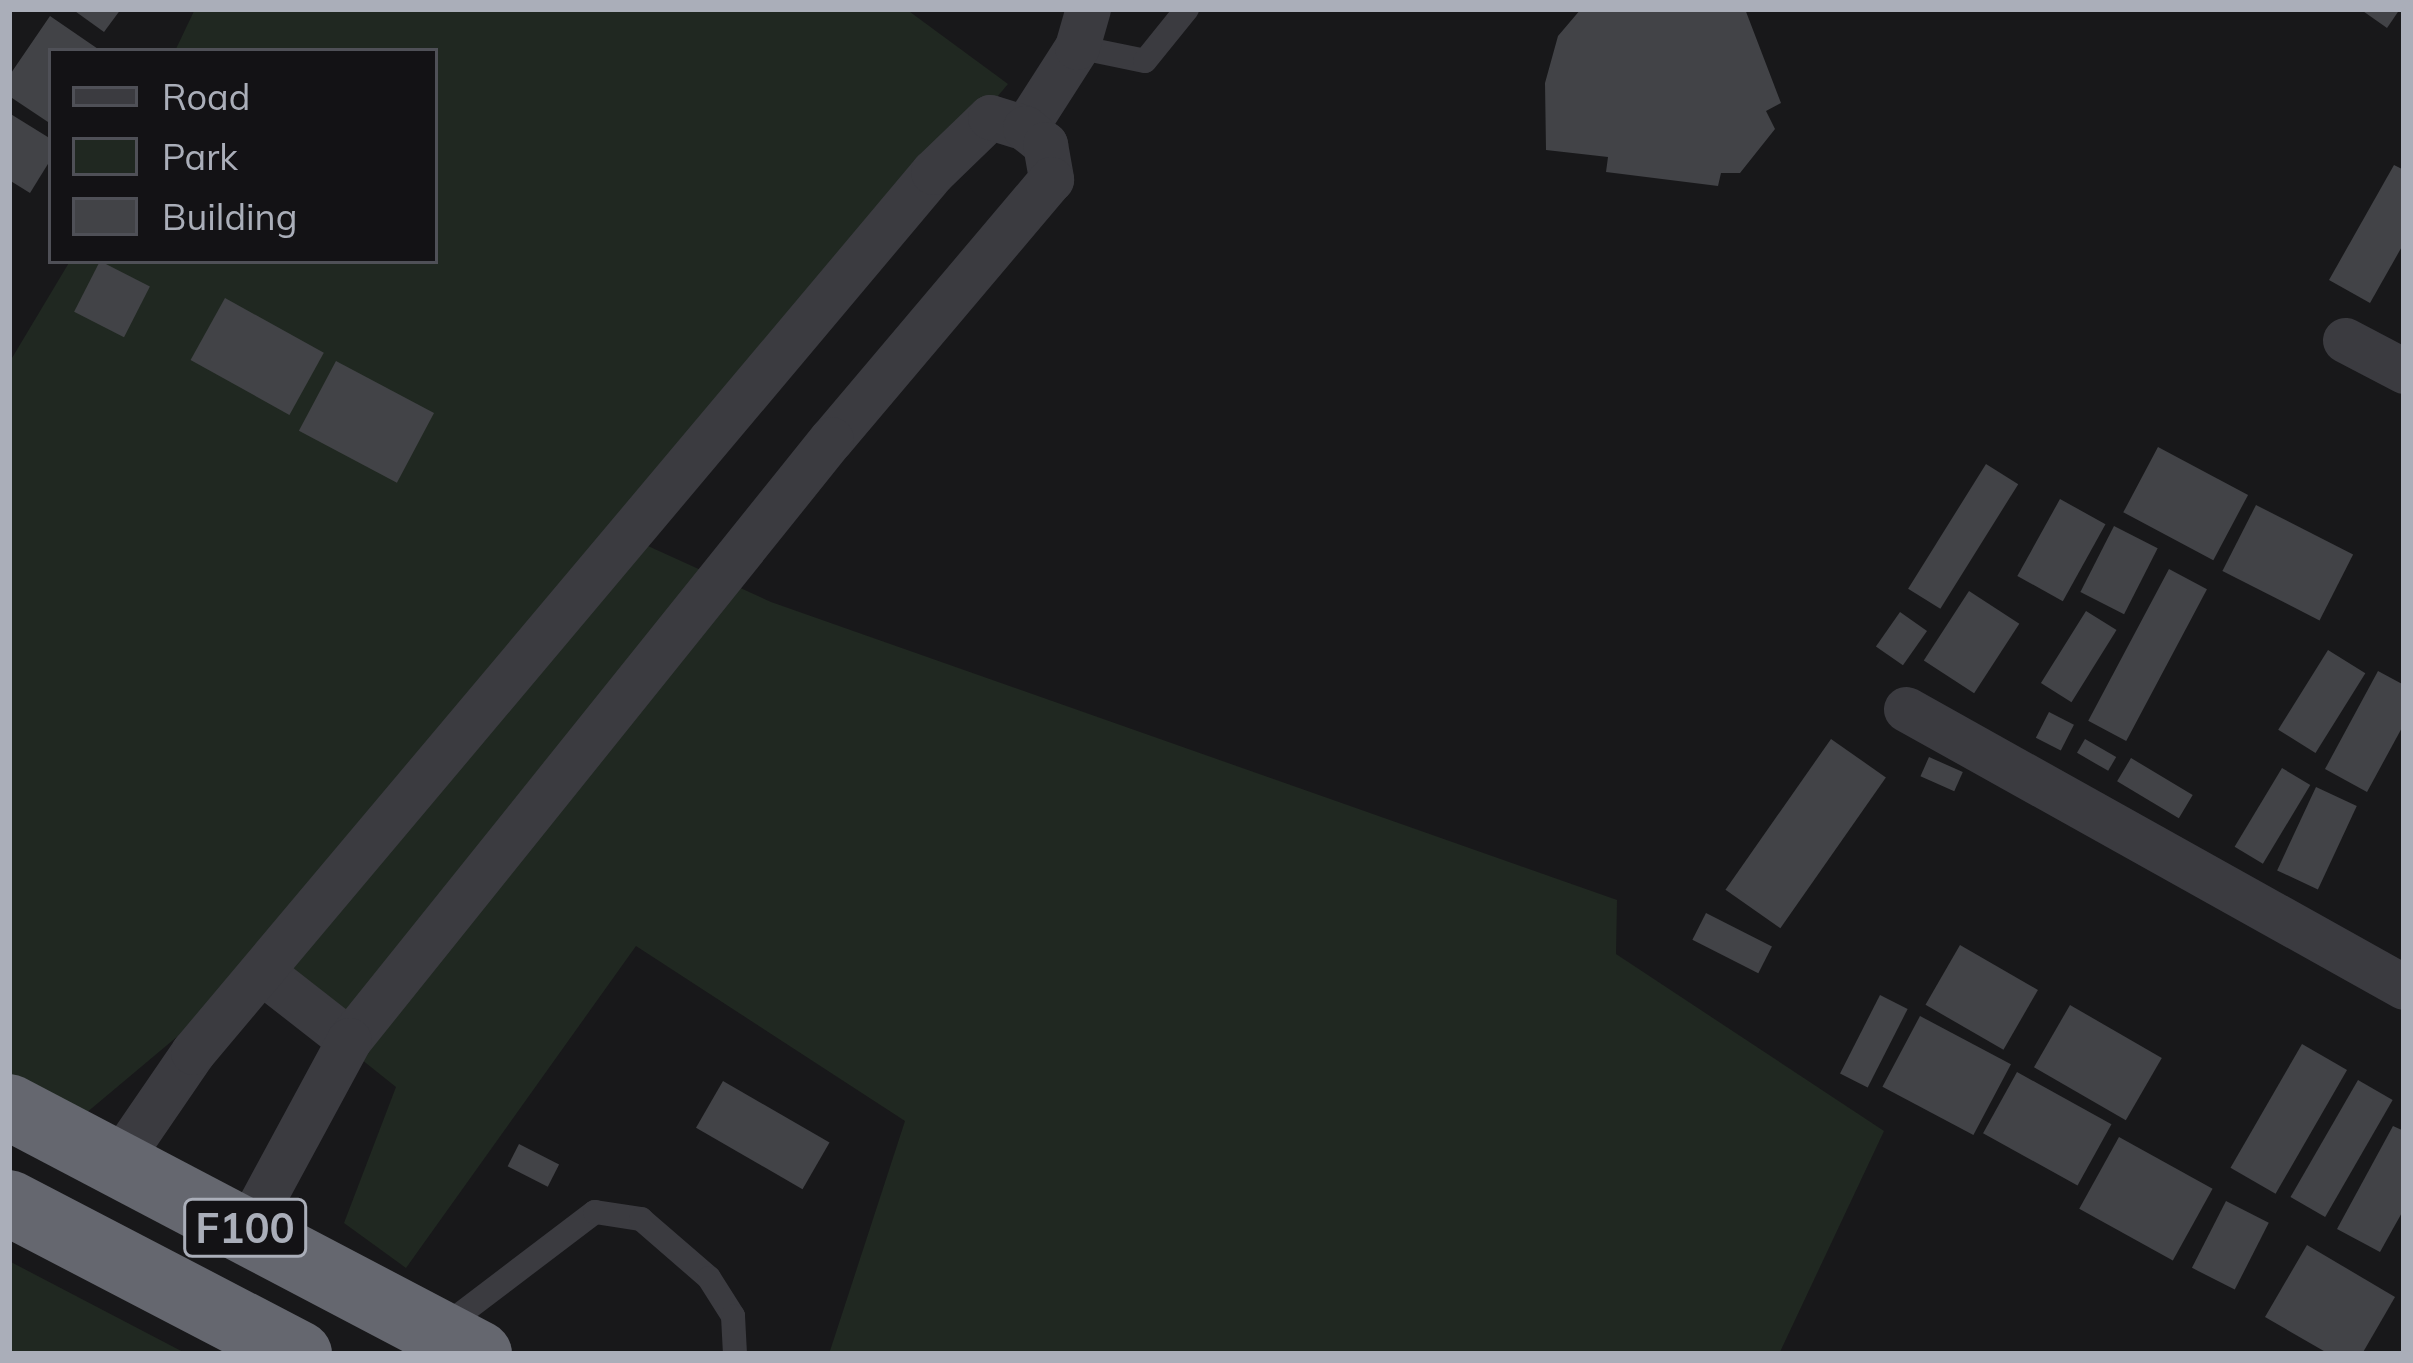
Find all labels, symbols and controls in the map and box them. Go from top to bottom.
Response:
legend [48,48,438,264]
text: Road [162,74,250,119]
text: Park [162,134,238,179]
text: Building [162,194,297,239]
road number: F100 [182,1192,308,1264]

